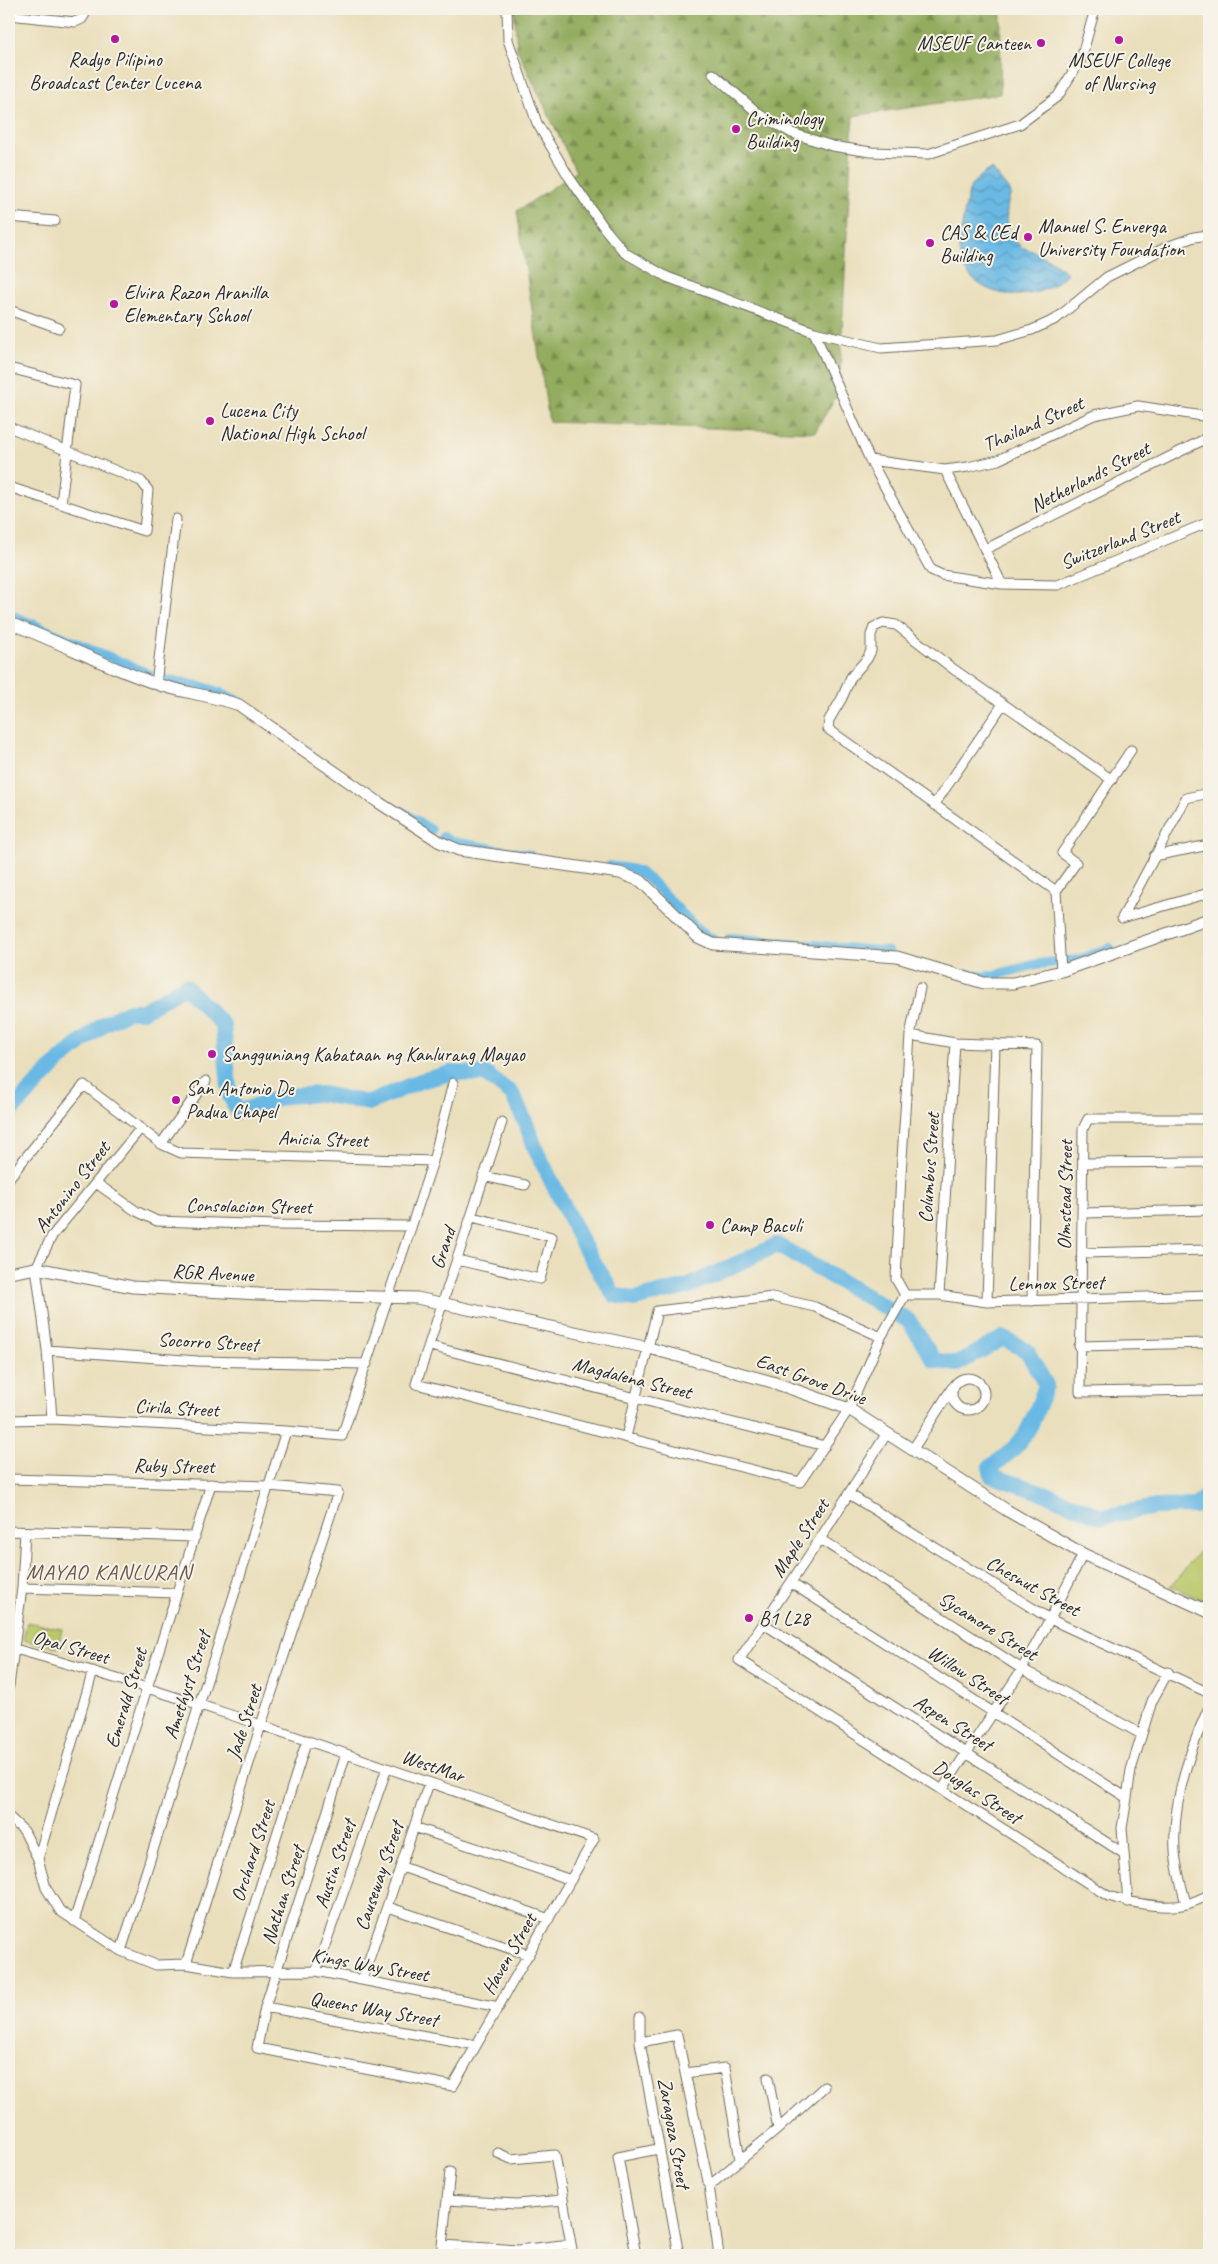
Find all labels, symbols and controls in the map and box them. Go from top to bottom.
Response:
place label: MSEUF Canteen [917,31,1032,56]
marker: Radyo Pilipino Broadcast Center Lucena [109,33,121,45]
marker: MSEUF College of Nursing [1113,34,1125,46]
marker: MSEUF Canteen [1035,37,1047,49]
place label: Radyo Pilipino Broadcast Center Lucena [29,47,203,95]
place label: MSEUF College of Nursing [1068,48,1171,96]
place label: Criminology Building [746,106,825,154]
marker: Criminology Building [730,123,742,135]
place label: Manuel S. Enverga University Foundation [1038,214,1185,262]
place label: CAS & CEd Building [940,220,1020,268]
marker: Manuel S. Enverga University Foundation [1022,231,1034,243]
marker: CAS & CEd Building [924,237,936,249]
place label: Elvira Razon Aranilla Elementary School [124,280,269,328]
marker: Elvira Razon Aranilla Elementary School [108,298,120,310]
street label: Thailand Street [979,390,1089,457]
place label: Lucena City National High School [220,398,368,446]
marker: Lucena City National High School [204,415,216,427]
street label: Netherlands Street [1026,435,1156,518]
street label: Switzerland Street [1057,504,1186,575]
place label: Sangguniang Kabataan ng Kanlurang Mayao [222,1042,526,1067]
marker: Sangguniang Kabataan ng Kanlurang Mayao [206,1048,218,1060]
place label: San Antonio De Padua Chapel [186,1076,295,1124]
marker: San Antonio De Padua Chapel [170,1094,182,1106]
street label: Columbus Street [913,1110,945,1224]
street label: Anicia Street [278,1125,371,1153]
street label: Antonino Street [28,1134,117,1238]
street label: Olmstead Street [1052,1138,1078,1250]
street label: Consolacion Street [186,1192,315,1220]
place label: Camp Baculi [720,1213,804,1238]
marker: Camp Baculi [704,1219,716,1231]
street label: Grand [424,1221,463,1272]
street label: RGR Avenue [172,1258,256,1288]
street label: Lennox Street [1008,1270,1107,1296]
street label: Socorro Street [157,1327,262,1357]
street label: East Grove Drive [753,1348,871,1411]
street label: Magdalena Street [570,1351,696,1405]
street label: Cirila Street [135,1393,222,1423]
street label: Ruby Street [133,1453,217,1479]
street label: Maple Street [765,1492,836,1582]
street label: Chesnut Street [982,1550,1086,1623]
district label: MAYAO KANLURAN [26,1558,195,1586]
street label: Sycamore Street [934,1586,1044,1668]
place label: B1 L28 [759,1606,812,1631]
marker: B1 L28 [743,1612,755,1624]
street label: Opal Street [30,1624,114,1670]
street label: Amethyst Street [158,1625,217,1742]
street label: Willow Street [923,1640,1016,1712]
street label: Emerald Street [99,1643,154,1751]
street label: Jade Street [220,1679,269,1763]
street label: Aspen Street [909,1689,1000,1759]
street label: WestMar [399,1744,469,1789]
street label: Douglas Street [928,1754,1029,1832]
street label: Orchard Street [225,1795,282,1905]
street label: Austin Street [308,1813,363,1911]
street label: Causeway Street [349,1815,410,1934]
street label: Nathan Street [255,1839,312,1947]
street label: Haven Street [476,1907,543,1999]
street label: Kings Way Street [309,1942,433,1988]
street label: Queens Way Street [308,1985,443,2033]
street label: Zaragoza Street [652,2076,697,2193]

